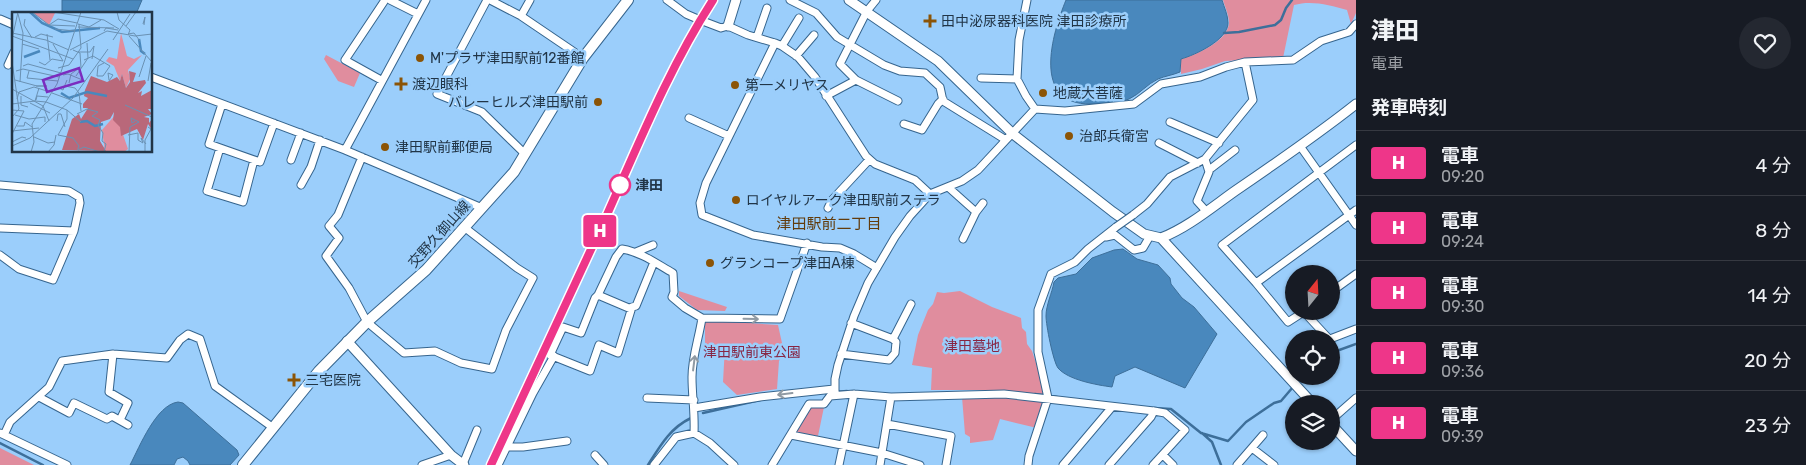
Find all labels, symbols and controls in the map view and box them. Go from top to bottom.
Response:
inset map [12,12,152,152]
place label: 田中泌尿器科医院 津田診療所 [941,13,1126,30]
marker: 田中泌尿器科医院 津田診療所 [923,14,937,28]
text: 津田 [1371,17,1419,45]
button: heart [1739,17,1791,69]
place label: M'プラザ津田駅前12番館 [430,50,584,67]
marker: M'プラザ津田駅前12番館 [414,52,426,64]
text: 電車 [1371,54,1403,73]
place label: 渡辺眼科 [412,76,468,93]
marker: 渡辺眼科 [394,77,408,91]
place label: 第一メリヤス [745,77,829,94]
marker: 第一メリヤス [729,79,741,91]
place label: 地蔵大菩薩 [1053,85,1123,102]
marker: 地蔵大菩薩 [1037,87,1049,99]
place label: バレーヒルズ津田駅前 [448,94,588,111]
marker: バレーヒルズ津田駅前 [592,96,604,108]
text: 発車時刻 [1371,96,1447,119]
place label: 治郎兵衛宮 [1079,128,1149,145]
marker: 治郎兵衛宮 [1063,130,1075,142]
place label: 津田駅前郵便局 [395,139,493,156]
marker: 津田駅前郵便局 [379,141,391,153]
text: 電車 [1441,144,1479,167]
text: H [1392,152,1405,174]
text: 4 分 [1756,154,1791,177]
text: 09:20 [1441,167,1484,186]
marker: 津田 [609,174,631,196]
place label: 津田 [635,177,663,194]
place label: ロイヤルアーク津田駅前ステラ [746,192,941,209]
marker: ロイヤルアーク津田駅前ステラ [730,194,742,206]
street label: 交野久御山線 [405,197,474,271]
text: 電車 [1441,209,1479,232]
line badge: H [584,215,616,247]
district label: 津田駅前二丁目 [776,215,882,233]
text: H [1392,217,1405,239]
text: 8 分 [1755,219,1791,242]
text: H [593,220,607,242]
text: 09:24 [1441,232,1484,251]
place label: グランコープ津田A棟 [720,255,855,272]
marker: グランコープ津田A棟 [704,257,716,269]
north arrow [1285,265,1340,320]
map controls [1285,265,1340,450]
text: 電車 [1441,274,1479,297]
text: H [1392,282,1405,304]
text: 14 分 [1747,284,1791,307]
text: 09:30 [1441,297,1485,316]
one-way arrow [742,314,759,324]
button: locate [1285,330,1340,385]
park label: 津田墓地 [944,338,1000,355]
text: 電車 [1441,339,1479,362]
park label: 津田駅前東公園 [703,344,801,361]
text: H [1392,347,1405,369]
text: 20 分 [1744,349,1791,372]
one-way arrow [689,355,699,371]
text: 09:36 [1441,362,1484,381]
place label: 三宅医院 [305,372,361,389]
marker: 三宅医院 [287,373,301,387]
one-way arrow [778,389,794,399]
button: layers [1285,395,1340,450]
text: 電車 [1441,404,1479,427]
text: H [1392,412,1405,434]
text: 23 分 [1745,414,1791,437]
text: 09:39 [1441,427,1484,446]

